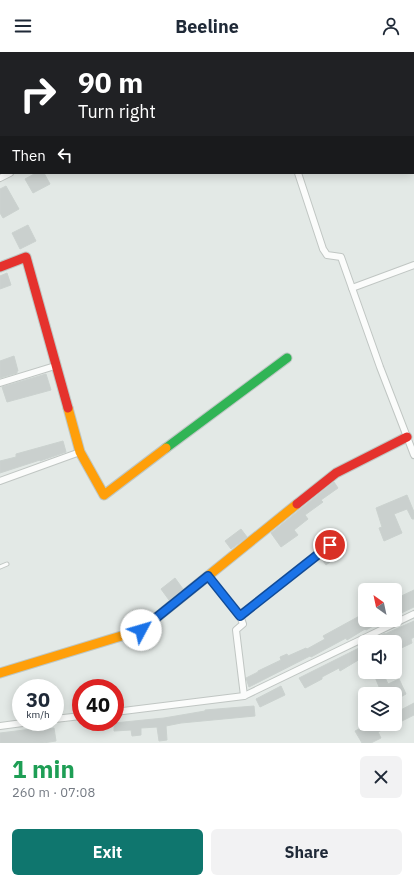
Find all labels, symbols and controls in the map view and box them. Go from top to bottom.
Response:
icon: menu [12,15,34,37]
text: Beeline [175,15,239,38]
icon: person [380,15,402,37]
text: 90 m [78,64,143,101]
icon: right [12,68,64,120]
text: Turn right [78,100,156,123]
icon: left [54,144,76,166]
text: Then [12,146,46,165]
pin [313,528,347,562]
icon: arrive [319,534,341,556]
north arrow [358,583,402,627]
map controls [358,583,402,731]
position arrow [120,609,162,651]
button: sound [358,635,402,679]
speed limit sign: 40 [72,679,124,731]
text: 30 [26,686,50,713]
button: layers [358,687,402,731]
text: km/h [26,708,50,721]
text: 1 min [12,753,75,785]
button: close [360,756,402,798]
text: 260 m · 07:08 [12,784,95,801]
button: Exit [12,829,203,875]
button: Share [211,829,402,875]

